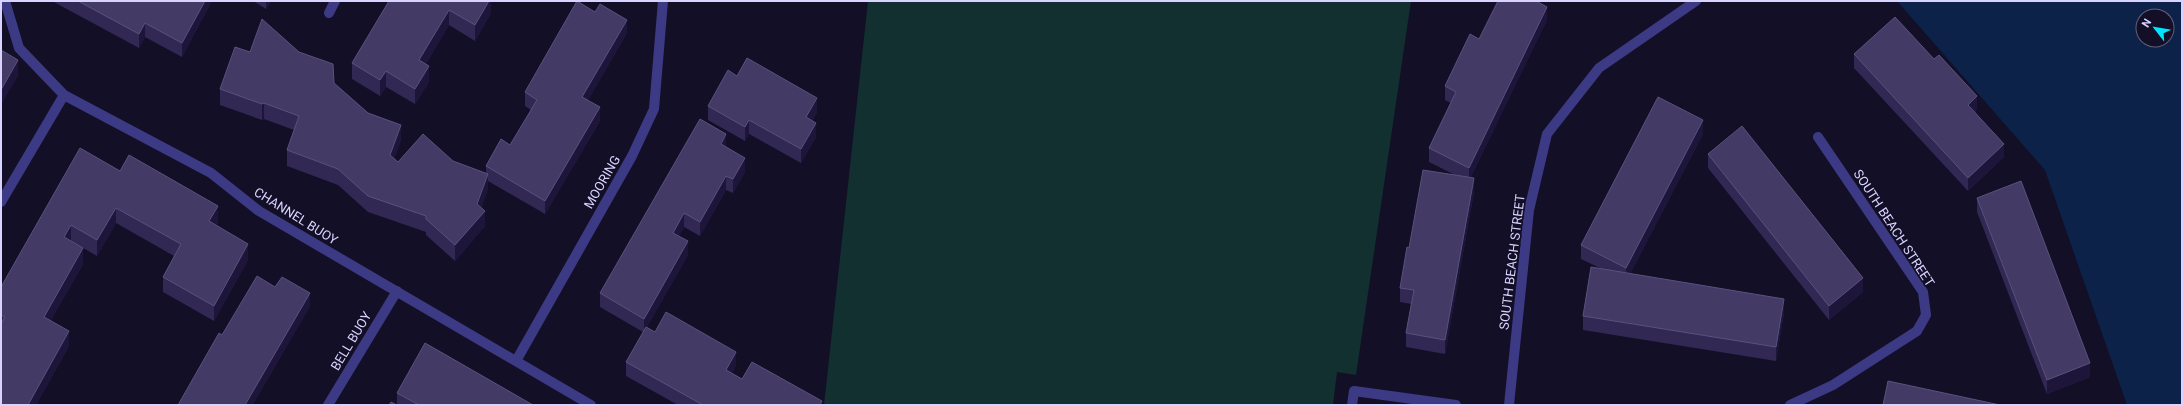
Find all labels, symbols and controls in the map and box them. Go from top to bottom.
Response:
north arrow [2135,8,2175,48]
text: N [2139,16,2155,30]
street label: MOORING [581,153,623,211]
street label: SOUTH BEACH STREET [1851,167,1938,289]
street label: CHANNEL BUOY [252,184,341,248]
street label: SOUTH BEACH STREET [1496,193,1528,331]
street label: BELL BUOY [328,309,374,373]

